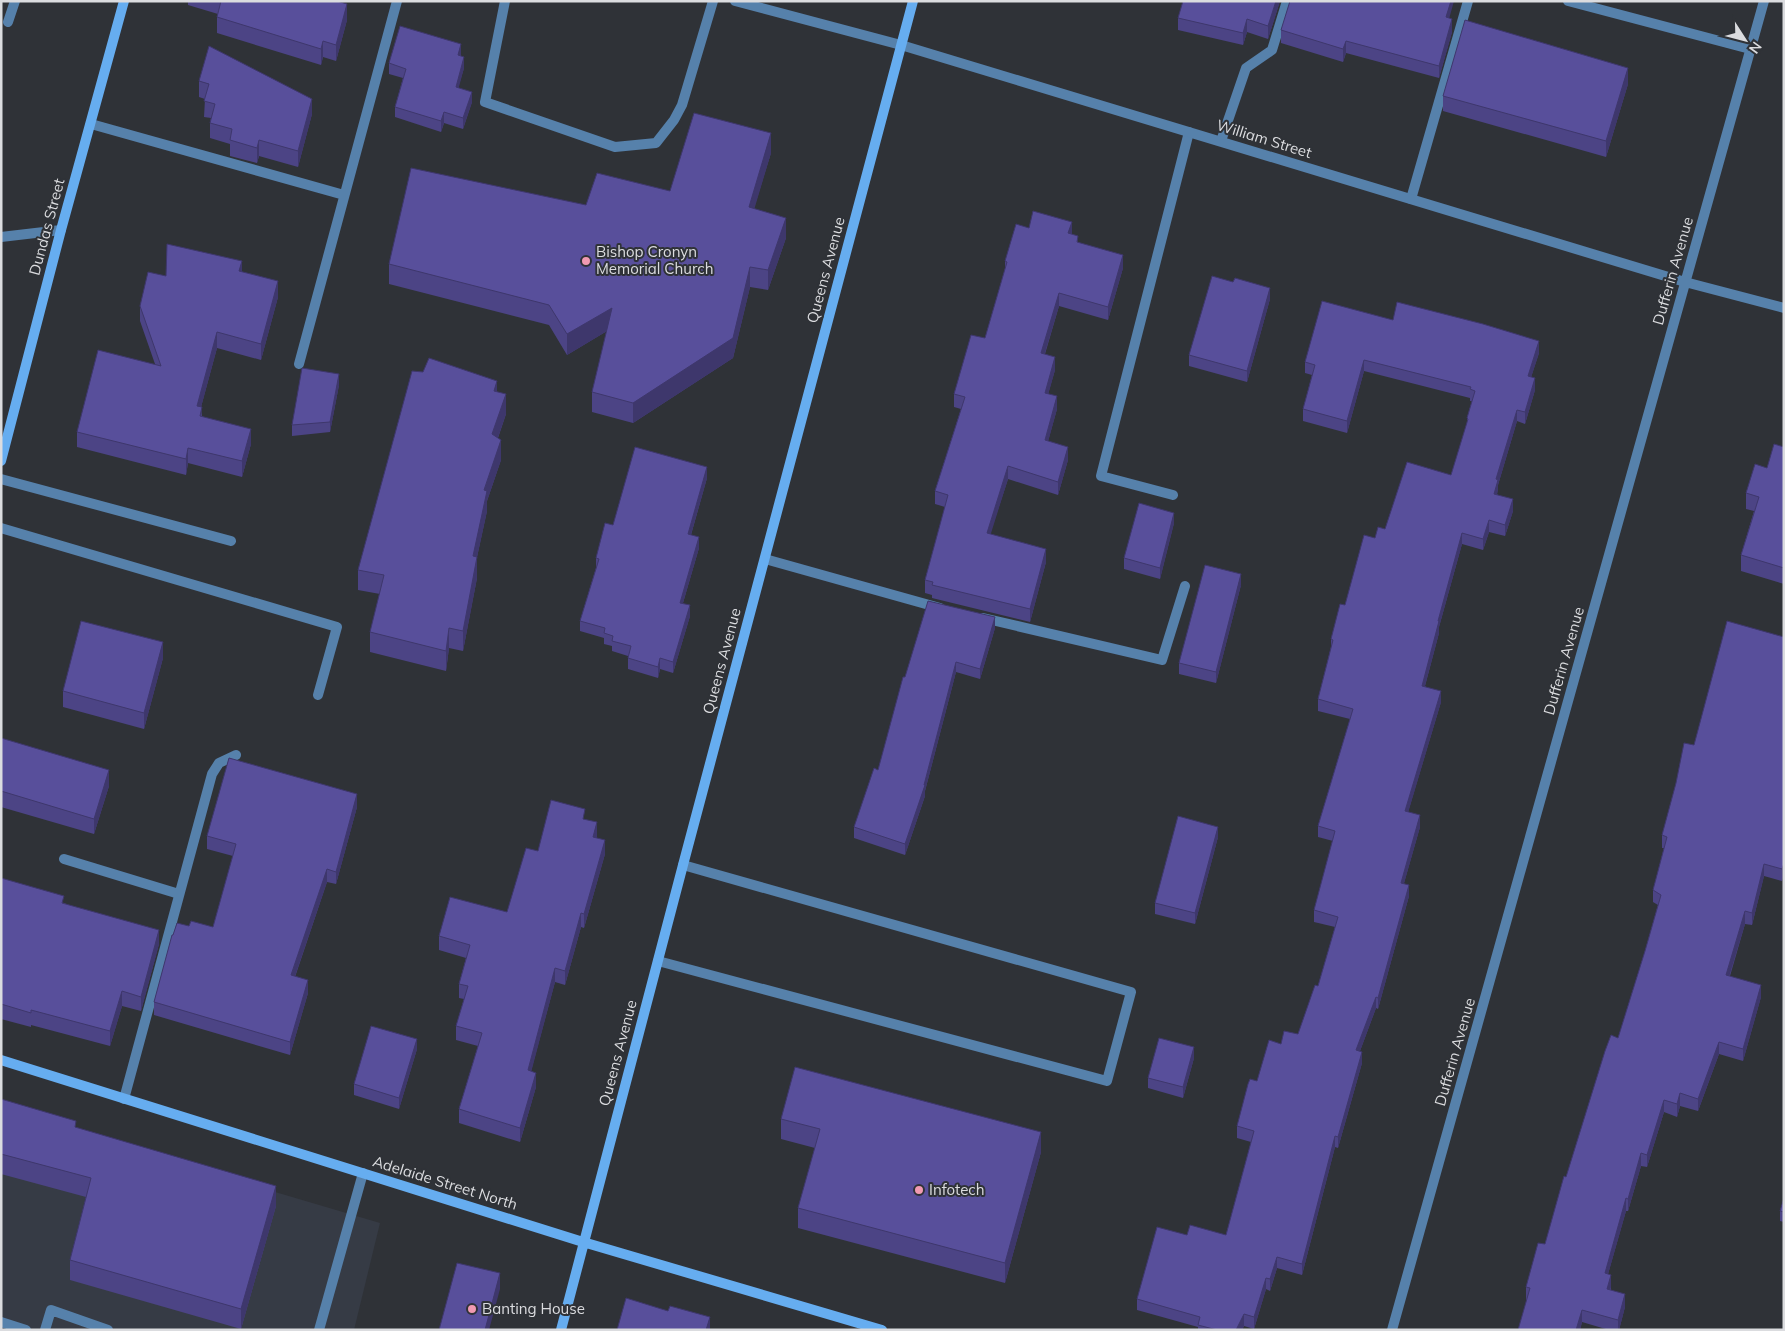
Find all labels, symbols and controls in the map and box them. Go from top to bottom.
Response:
north arrow [1720,15,1770,65]
text: N [1745,38,1766,57]
street label: William Street [1214,115,1314,162]
street label: Dundas Street [24,176,69,277]
street label: Queens Avenue [802,215,849,325]
street label: Dufferin Avenue [1648,215,1697,327]
place label: Bishop Cronyn Memorial Church [596,242,714,278]
marker: Bishop Cronyn Memorial Church [580,255,592,267]
street label: Dufferin Avenue [1539,605,1588,717]
street label: Queens Avenue [698,606,745,716]
street label: Dufferin Avenue [1430,996,1479,1108]
street label: Queens Avenue [594,998,641,1108]
street label: Adelaide Street North [370,1151,520,1214]
place label: Infotech [929,1180,985,1199]
marker: Infotech [913,1184,925,1196]
place label: Banting House [482,1299,585,1318]
marker: Banting House [466,1303,478,1315]

